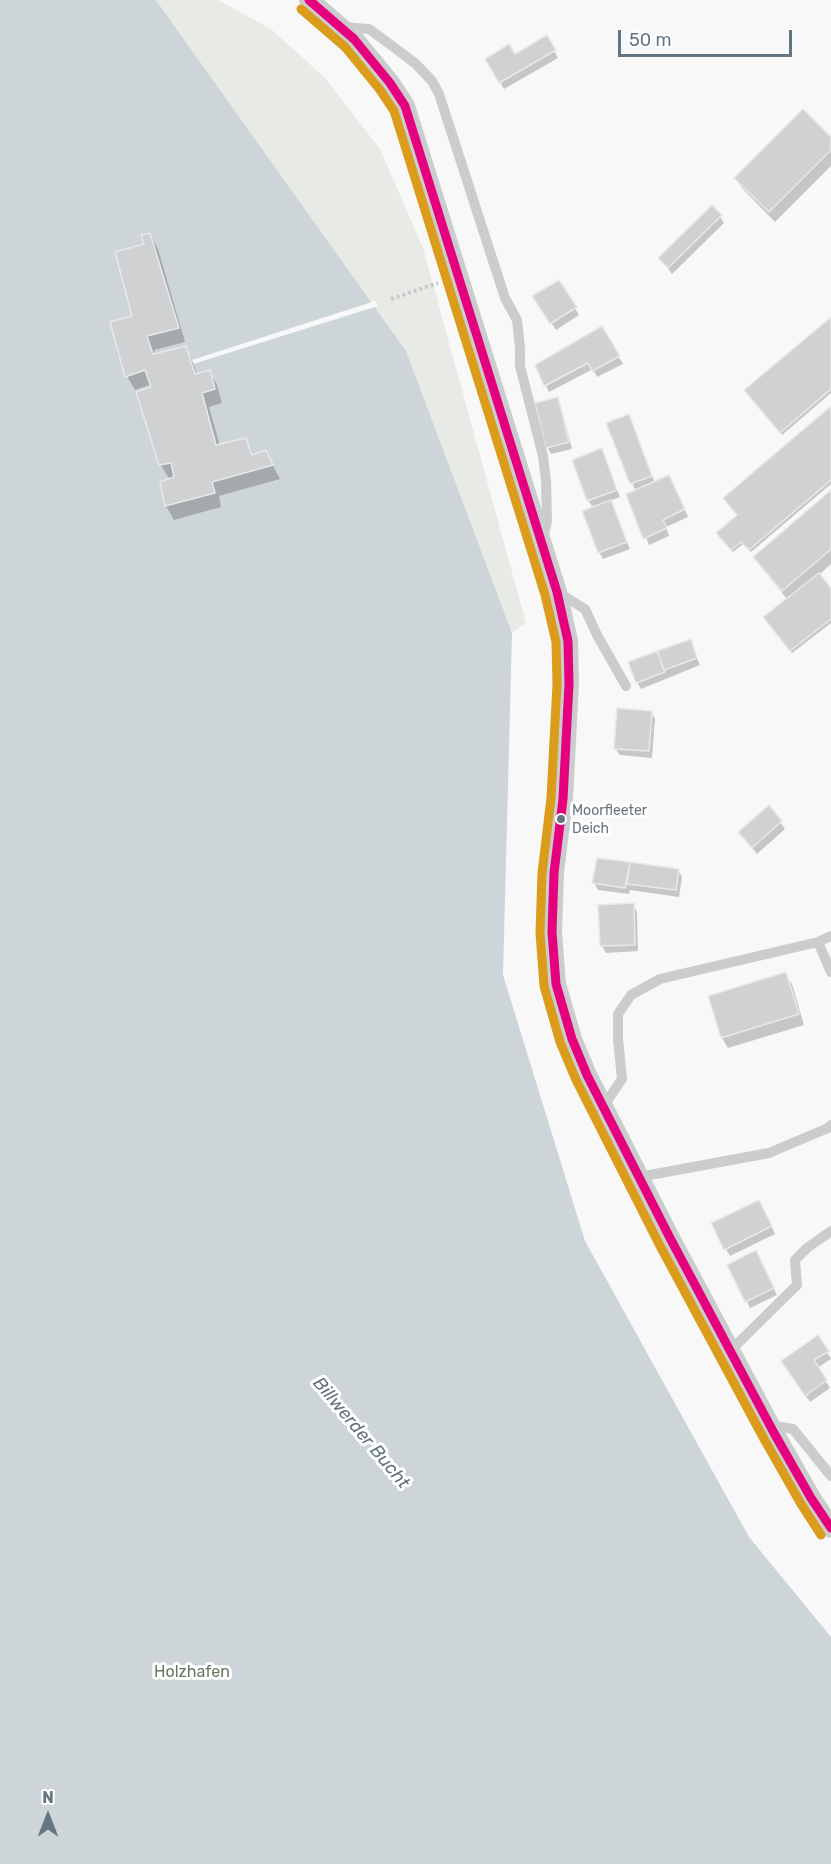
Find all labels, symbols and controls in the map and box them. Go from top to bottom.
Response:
scale bar [621,18,795,56]
text: 50 m [629,29,672,51]
place label: Moorfleeter Deich [572,803,647,836]
marker: Moorfleeter Deich [555,813,567,825]
water label: Billwerder Bucht [308,1373,414,1493]
park label: Holzhafen [154,1662,230,1682]
north arrow [18,1786,78,1846]
text: N [42,1788,54,1807]

